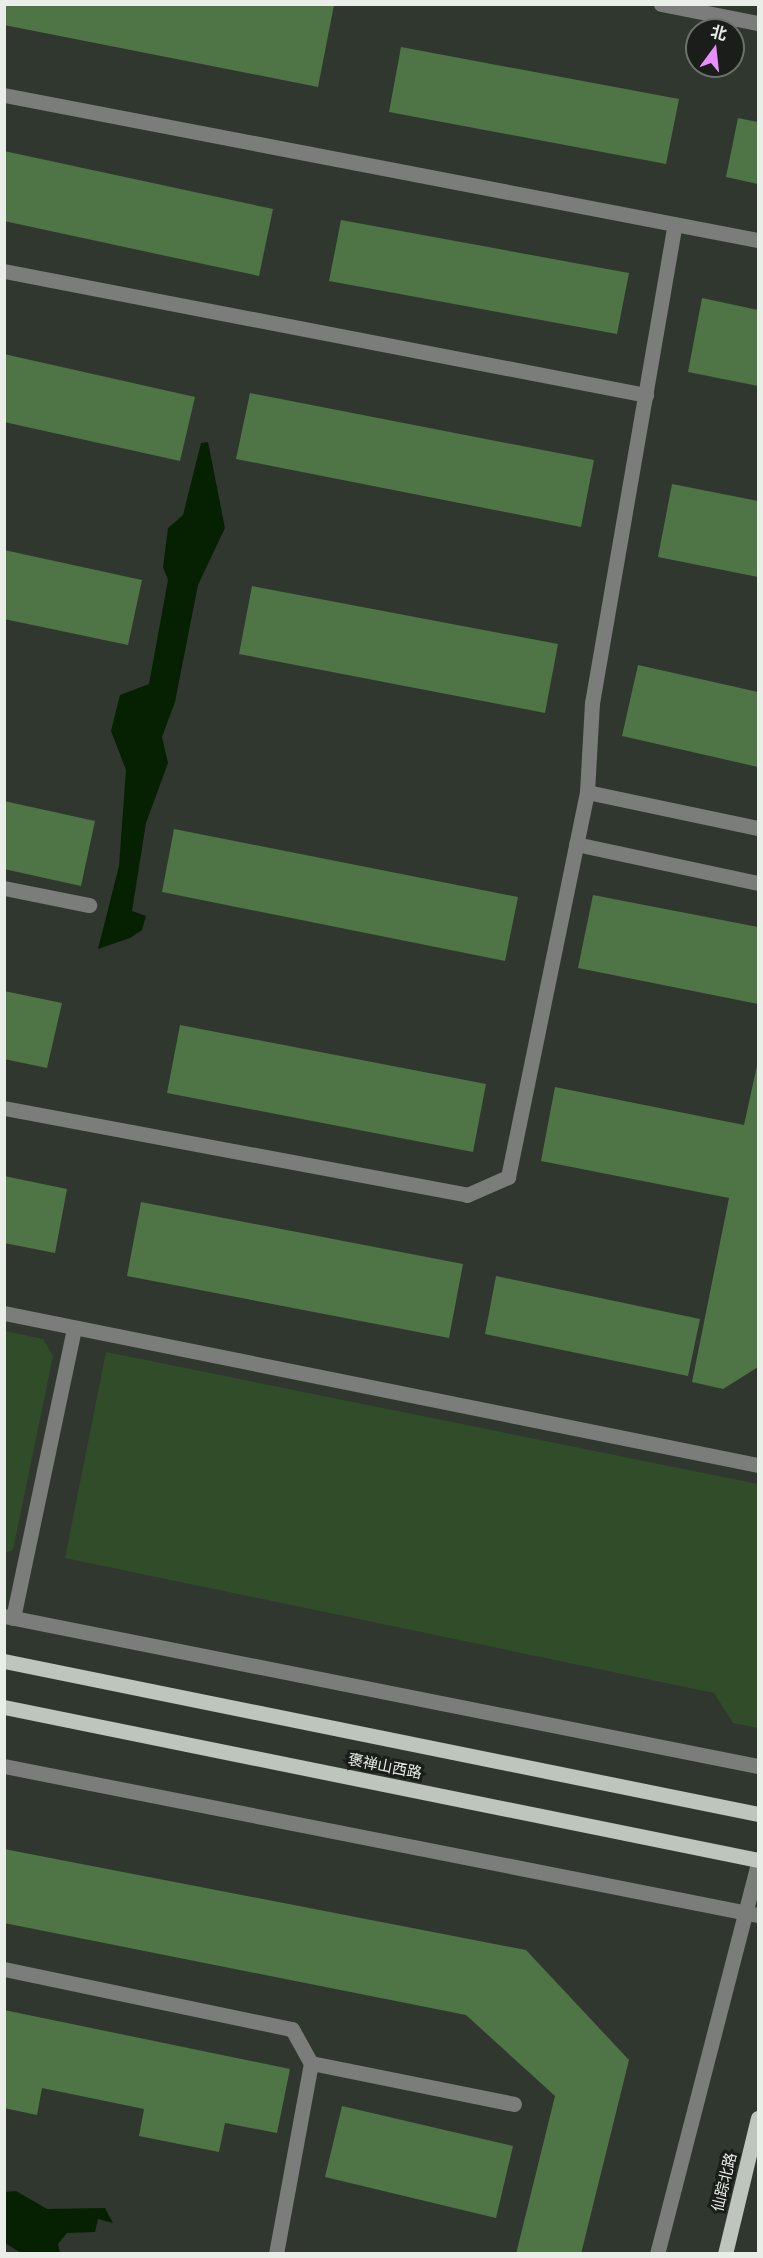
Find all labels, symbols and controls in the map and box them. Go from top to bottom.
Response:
north arrow [685,18,745,78]
text: 北 [709,20,730,45]
street label: 褒禅山西路 [346,1750,424,1782]
street label: 仙踪北路 [708,2151,740,2213]

